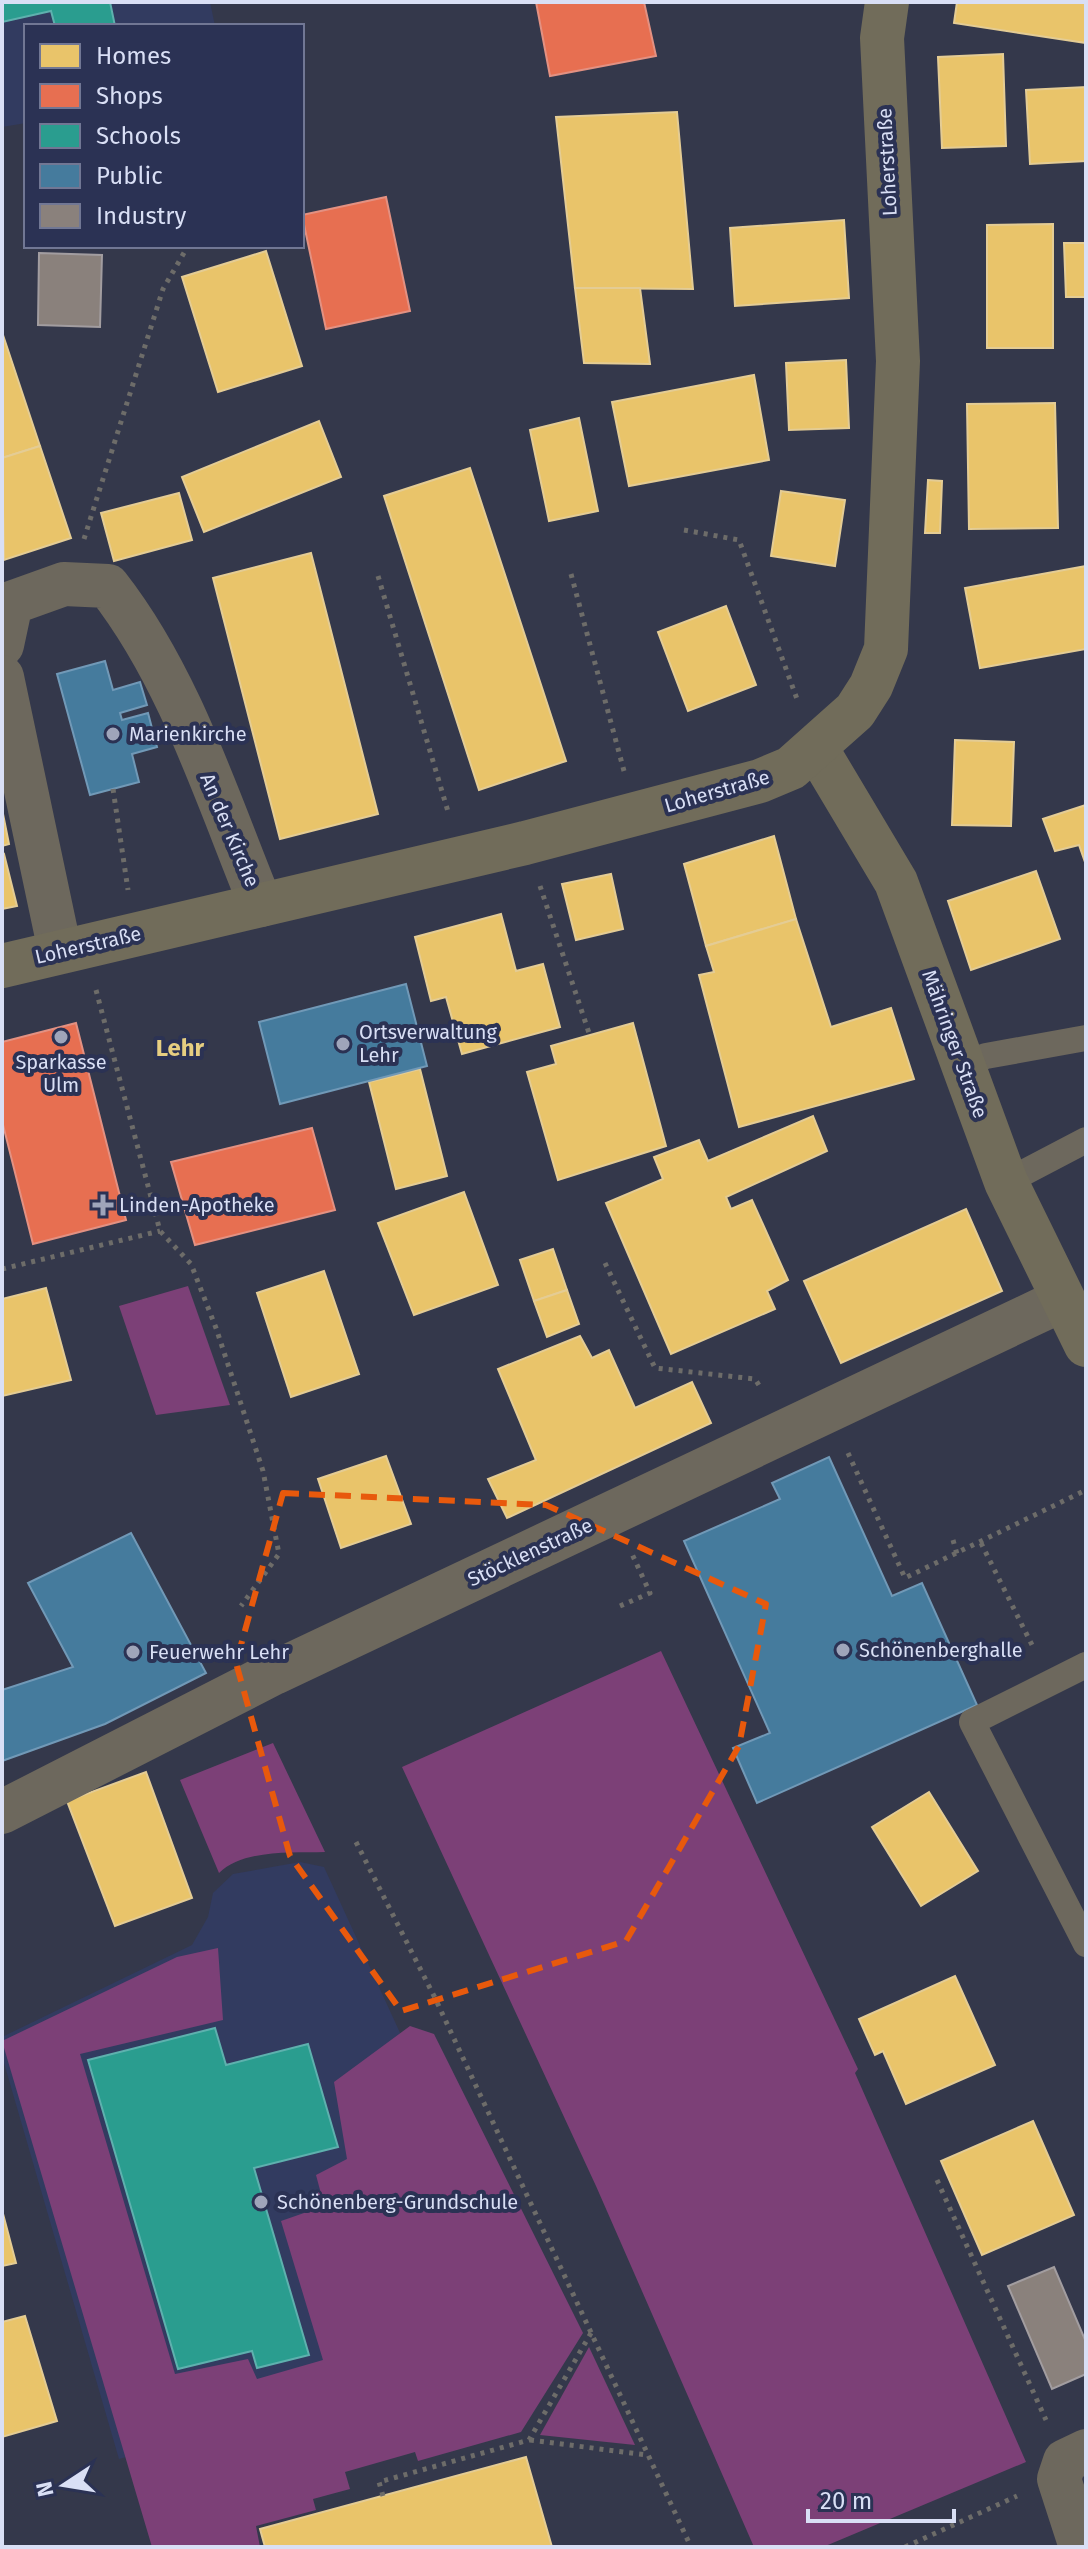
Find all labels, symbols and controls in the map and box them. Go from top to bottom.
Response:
legend [24,24,304,248]
text: Homes [96,42,171,70]
text: Shops [96,82,163,110]
street label: Loherstraße [872,107,902,217]
text: Schools [96,122,181,150]
text: Public [96,162,163,190]
text: Industry [96,202,187,230]
place label: Marienkirche [129,722,247,746]
marker: Marienkirche [104,725,122,743]
street label: Loherstraße [662,765,772,817]
street label: An der Kirche [195,770,265,890]
street label: Loherstraße [32,921,144,969]
street label: Mähringer Straße [917,967,993,1121]
place label: Ortsverwaltung Lehr [359,1020,497,1067]
marker: Sparkasse Ulm [52,1028,70,1046]
district label: Lehr [156,1034,205,1062]
marker: Ortsverwaltung Lehr [334,1035,352,1053]
place label: Sparkasse Ulm [15,1050,107,1097]
place label: Linden-Apotheke [119,1193,275,1217]
marker: Linden-Apotheke [94,1196,112,1214]
street label: Stöcklenstraße [464,1513,596,1591]
place label: Schönenberghalle [859,1638,1023,1662]
place label: Feuerwehr Lehr [149,1640,289,1664]
marker: Schönenberghalle [834,1641,852,1659]
marker: Feuerwehr Lehr [124,1643,142,1661]
place label: Schönenberg-Grundschule [277,2190,518,2214]
marker: Schönenberg-Grundschule [252,2193,270,2211]
north arrow [24,2445,104,2525]
scale bar [808,2473,954,2523]
text: N [30,2479,60,2499]
text: 20 m [820,2487,872,2515]

